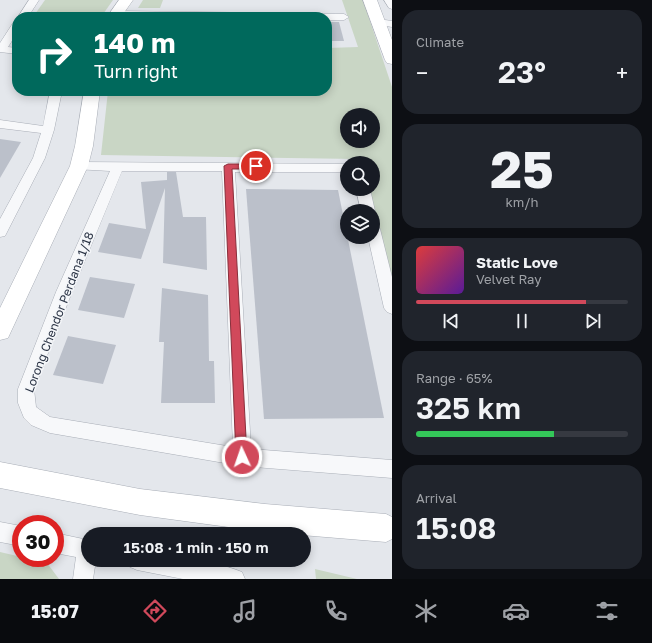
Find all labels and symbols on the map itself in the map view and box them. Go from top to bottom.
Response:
pin [239,149,273,183]
street label: Lorong Chendor Perdana 1/18 [21,230,97,394]
position arrow [221,436,263,478]
speed limit sign: 30 [12,515,64,567]

